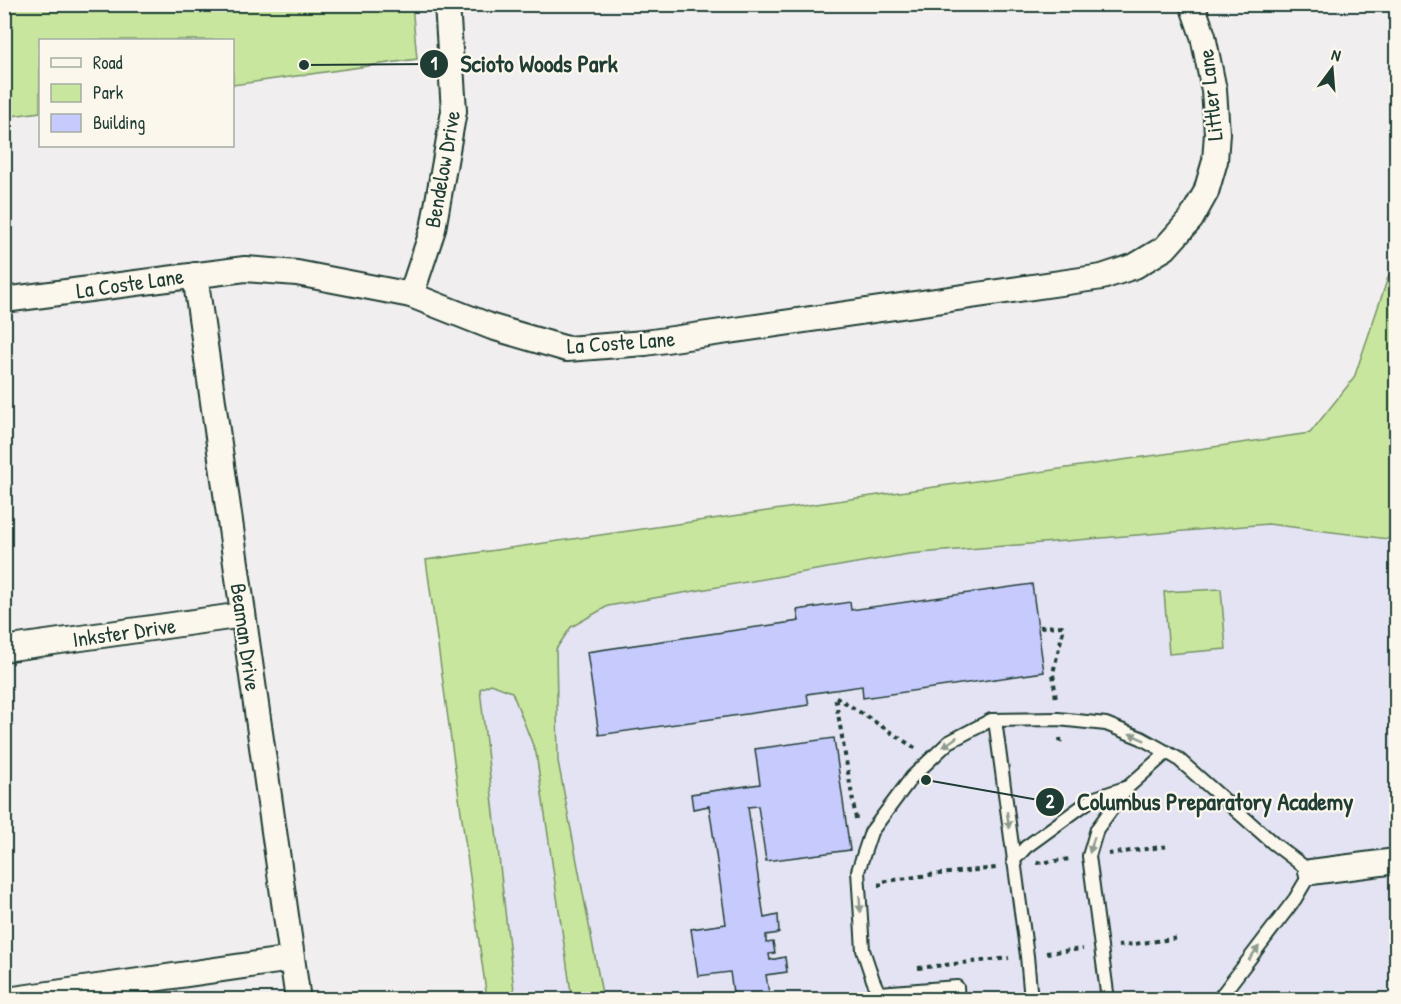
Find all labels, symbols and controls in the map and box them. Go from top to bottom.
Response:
legend [39,39,234,147]
north arrow [1302,39,1362,99]
callout: Scioto Woods Park [419,43,630,85]
text: N [1329,43,1344,66]
text: Scioto Woods Park [460,47,618,79]
street label: Littler Lane [1190,47,1230,142]
text: Road [93,50,123,75]
text: 1 [431,51,438,76]
text: Park [93,80,124,105]
street label: Bendelow Drive [417,108,467,230]
text: Building [93,110,145,135]
street label: La Coste Lane [74,261,186,305]
street label: La Coste Lane [566,323,676,361]
street label: Beaman Drive [224,581,268,693]
street label: Inkster Drive [70,610,178,654]
one-way arrow [1127,732,1145,742]
one-way arrow [943,736,959,748]
callout: Columbus Preparatory Academy [1035,781,1365,823]
text: Columbus Preparatory Academy [1077,785,1353,818]
text: 2 [1046,789,1055,814]
one-way arrow [1003,811,1012,830]
one-way arrow [1087,836,1096,854]
one-way arrow [856,895,865,914]
one-way arrow [1248,945,1260,961]

